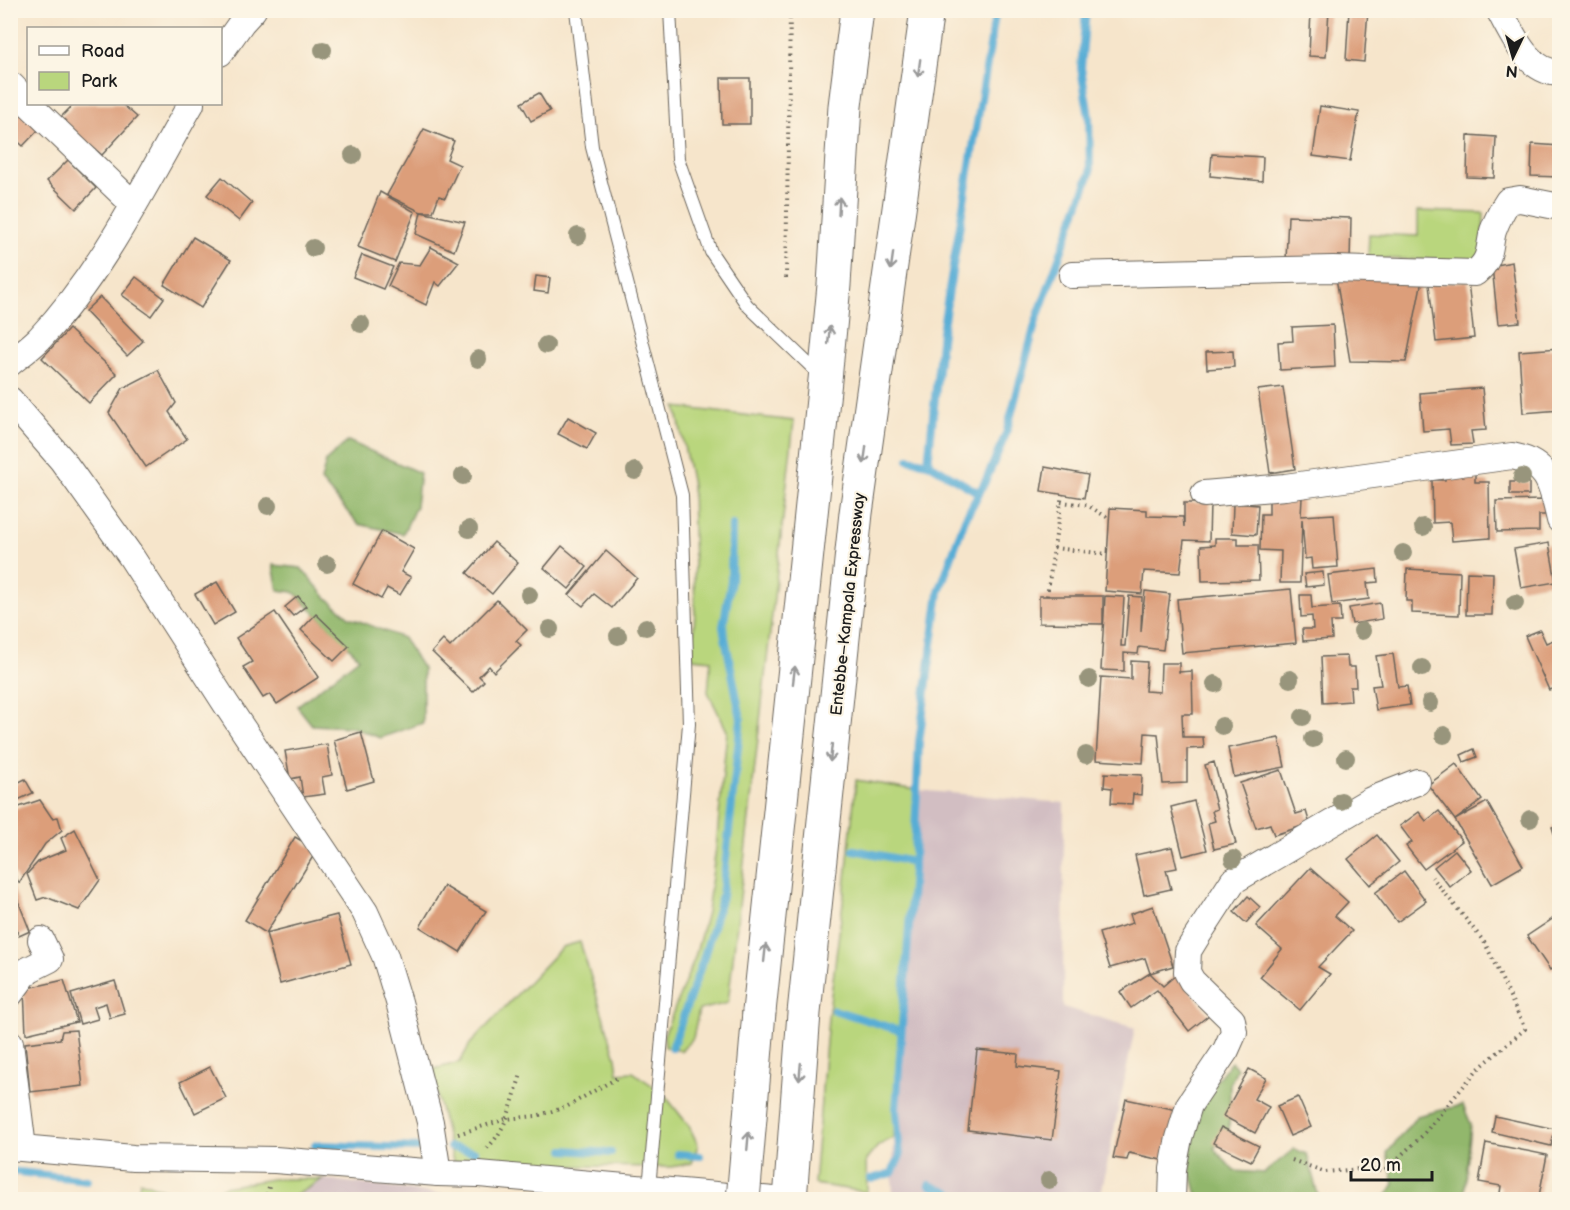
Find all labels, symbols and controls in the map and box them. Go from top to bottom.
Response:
legend [27,27,222,105]
north arrow [1483,27,1543,87]
text: Road [81,41,125,62]
one-way arrow [913,58,924,78]
text: N [1505,60,1519,80]
text: Park [81,71,117,92]
one-way arrow [834,197,845,216]
one-way arrow [886,251,897,271]
one-way arrow [824,325,835,345]
one-way arrow [859,444,870,464]
street label: Entebbe–Kampala Expressway [827,491,870,717]
one-way arrow [789,665,800,685]
one-way arrow [826,742,837,762]
one-way arrow [760,944,771,964]
one-way arrow [794,1061,805,1081]
one-way arrow [743,1132,754,1152]
scale bar [1351,1144,1432,1182]
text: 20 m [1360,1155,1401,1176]

